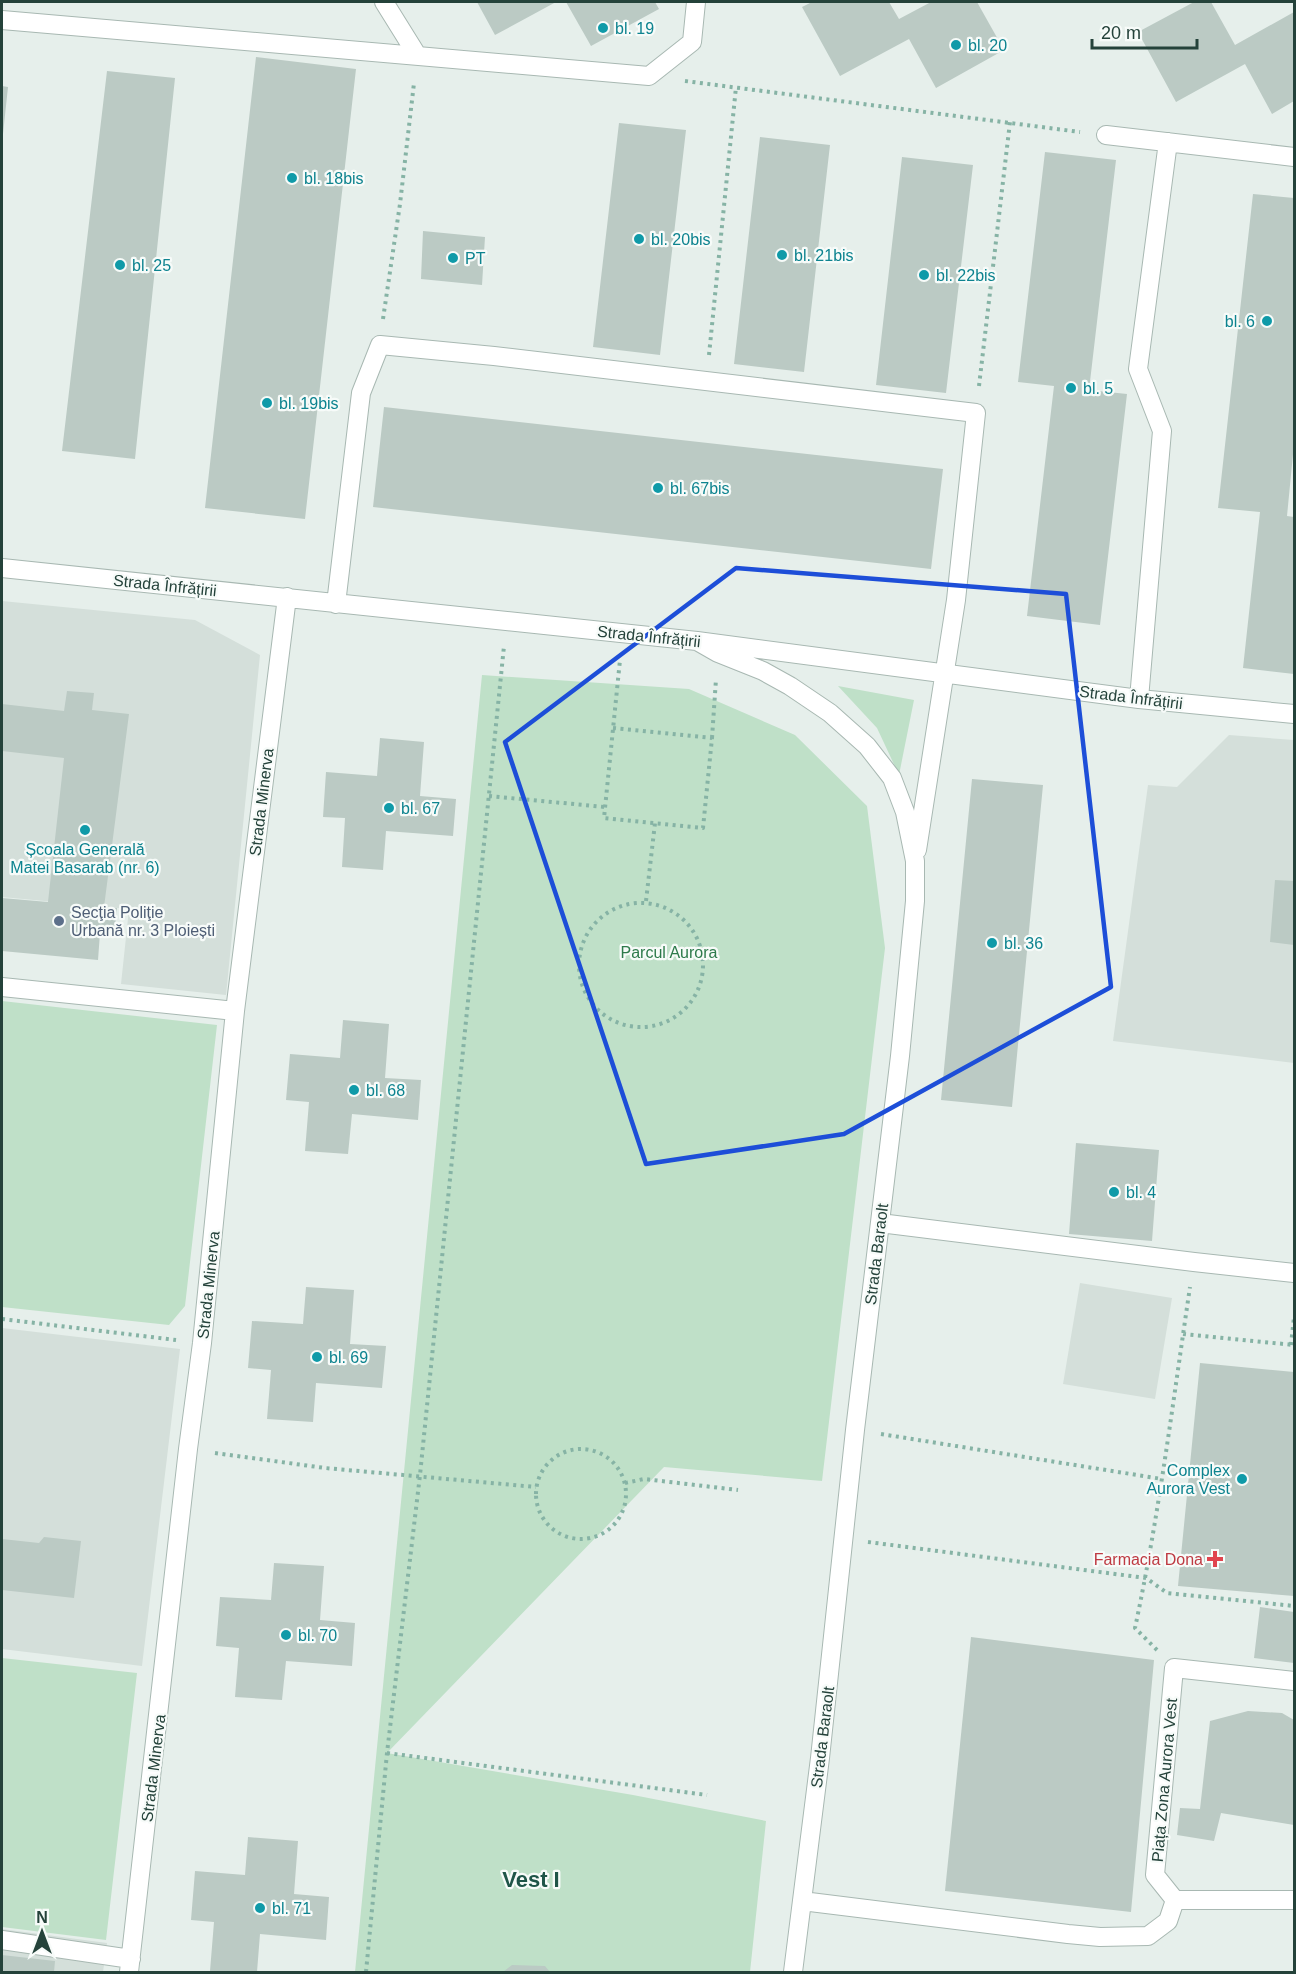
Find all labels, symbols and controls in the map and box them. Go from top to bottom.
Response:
scale bar [1092,12,1197,50]
place label: bl. 19 [615,20,654,37]
marker: bl. 19 [596,21,610,35]
text: 20 m [1101,23,1141,43]
place label: bl. 20 [968,37,1007,54]
marker: bl. 20 [949,38,963,52]
place label: bl. 18bis [304,170,364,187]
marker: bl. 18bis [285,171,299,185]
place label: bl. 20bis [651,231,711,248]
marker: bl. 20bis [632,232,646,246]
place label: bl. 21bis [794,247,854,264]
marker: bl. 21bis [775,248,789,262]
place label: PT [465,250,486,267]
marker: PT [446,251,460,265]
place label: bl. 25 [132,257,171,274]
marker: bl. 25 [113,258,127,272]
place label: bl. 22bis [936,267,996,284]
marker: bl. 22bis [917,268,931,282]
place label: bl. 6 [1225,313,1255,330]
marker: bl. 6 [1260,314,1274,328]
place label: bl. 5 [1083,380,1113,397]
marker: bl. 5 [1064,381,1078,395]
place label: bl. 19bis [279,395,339,412]
marker: bl. 19bis [260,396,274,410]
place label: bl. 67bis [670,480,730,497]
marker: bl. 67bis [651,481,665,495]
street label: Strada Înfrățirii [112,571,218,599]
street label: Strada Înfrățirii [596,622,702,650]
street label: Strada Înfrățirii [1078,682,1184,712]
street label: Strada Minerva [246,747,277,857]
place label: bl. 67 [401,800,440,817]
marker: bl. 67 [382,801,396,815]
marker: Școala Generală Matei Basarab (nr. 6) [78,823,92,837]
place label: Școala Generală Matei Basarab (nr. 6) [10,841,160,876]
place label: Secţia Poliţie Urbană nr. 3 Ploiești [71,904,215,939]
marker: Secţia Poliţie Urbană nr. 3 Ploiești [52,914,66,928]
place label: bl. 36 [1004,935,1043,952]
marker: bl. 36 [985,936,999,950]
park label: Parcul Aurora [621,944,718,961]
place label: bl. 68 [366,1082,405,1099]
marker: bl. 68 [347,1083,361,1097]
place label: bl. 4 [1126,1184,1156,1201]
marker: bl. 4 [1107,1185,1121,1199]
street label: Strada Baraolt [862,1202,891,1306]
street label: Strada Minerva [194,1230,223,1340]
place label: bl. 69 [329,1349,368,1366]
marker: bl. 69 [310,1350,324,1364]
place label: Complex Aurora Vest [1146,1462,1231,1497]
marker: Complex Aurora Vest [1235,1472,1249,1486]
place label: Farmacia Dona [1094,1551,1203,1568]
marker: Farmacia Dona [1208,1552,1222,1566]
place label: bl. 70 [298,1627,337,1644]
marker: bl. 70 [279,1628,293,1642]
street label: Strada Baraolt [808,1685,837,1789]
street label: Piața Zona Aurora Vest [1149,1697,1180,1863]
street label: Strada Minerva [138,1713,169,1823]
district label: Vest I [502,1867,560,1892]
place label: bl. 71 [272,1900,311,1917]
marker: bl. 71 [253,1901,267,1915]
north arrow [12,1902,72,1962]
text: N [36,1909,48,1926]

